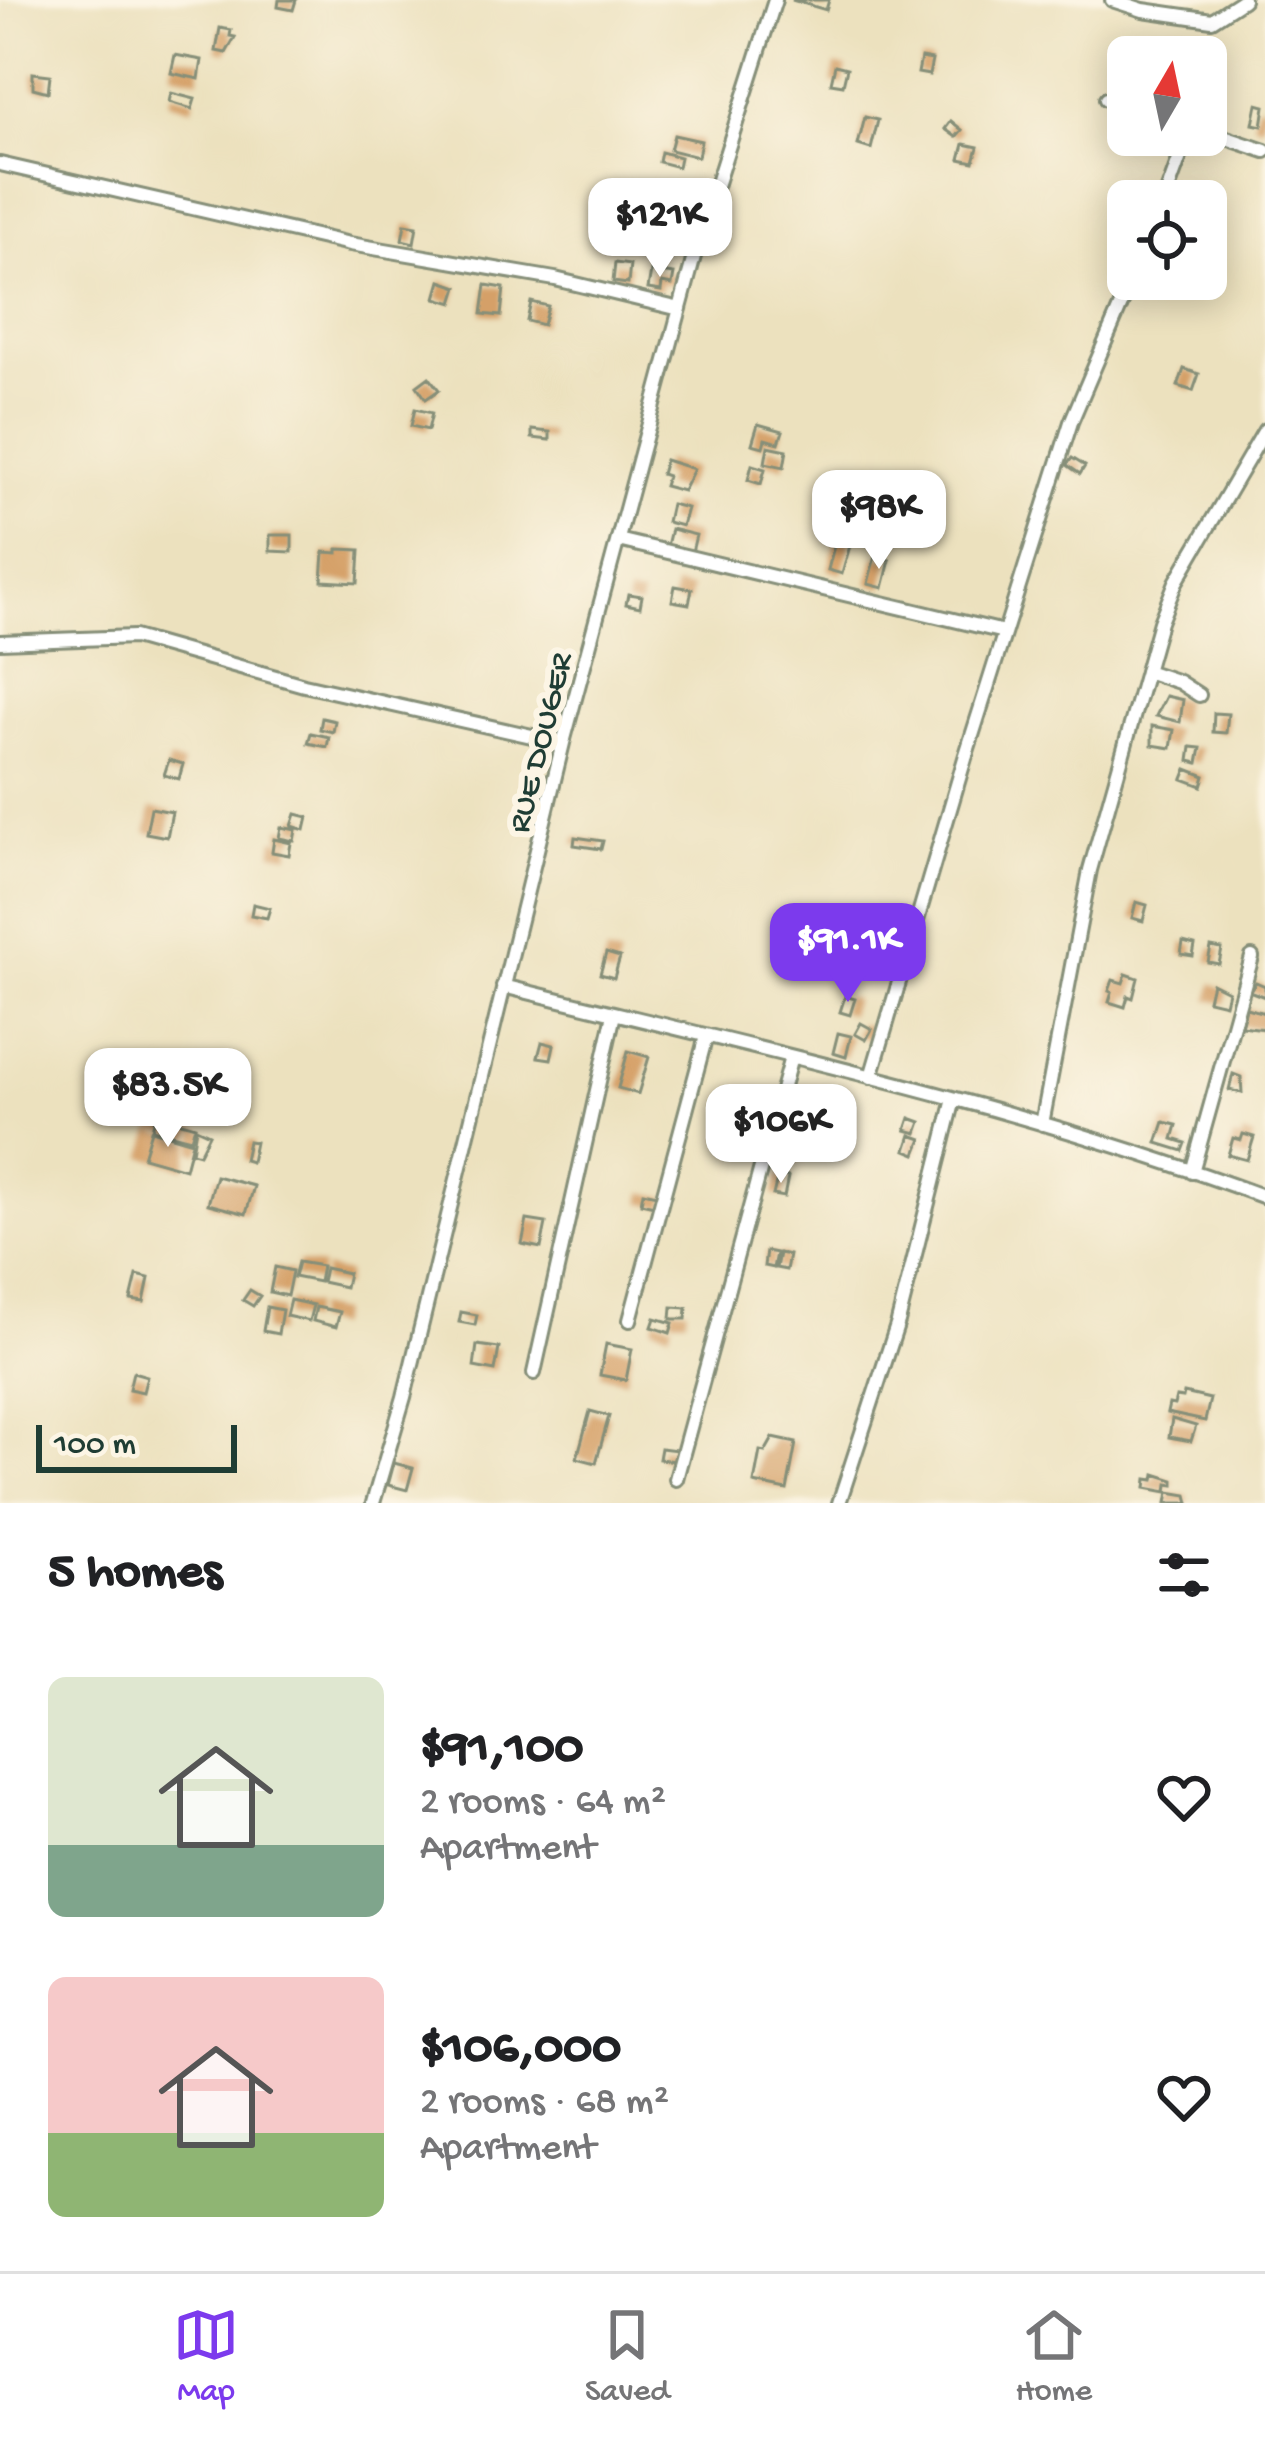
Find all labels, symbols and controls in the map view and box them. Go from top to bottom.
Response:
north arrow [1107,36,1227,156]
map controls [1107,36,1227,300]
pin: $121K [576,178,744,280]
button: locate [1107,180,1227,300]
text: $121K [615,194,705,240]
pin: $98K [808,470,950,572]
text: $98K [839,486,919,532]
street label: RUE DOUGER [502,648,584,837]
pin: $91.1K [750,903,946,1005]
text: $91.1K [797,919,899,965]
pin: $83.5K [70,1048,266,1150]
text: $83.5K [111,1064,225,1110]
pin: $106K [697,1084,865,1186]
text: $106K [733,1100,829,1146]
scale bar [36,1419,237,1472]
text: 100 m [54,1427,136,1465]
icon: filters [1151,1542,1217,1608]
text: 5 homes [48,1545,222,1605]
text: $91,100 [420,1721,584,1781]
icon: home [144,1725,288,1869]
icon: heart [1151,1764,1217,1830]
text: 2 rooms · 64 m² [420,1781,666,1827]
text: Apartment [420,1827,596,1873]
text: $106,000 [420,2021,621,2081]
icon: home [144,2025,288,2169]
icon: heart [1151,2064,1217,2130]
text: 2 rooms · 68 m² [420,2081,669,2127]
text: Apartment [420,2127,596,2173]
tab: Map [173,2302,239,2412]
tab: Saved [585,2302,670,2412]
tab: Home [1016,2302,1092,2412]

